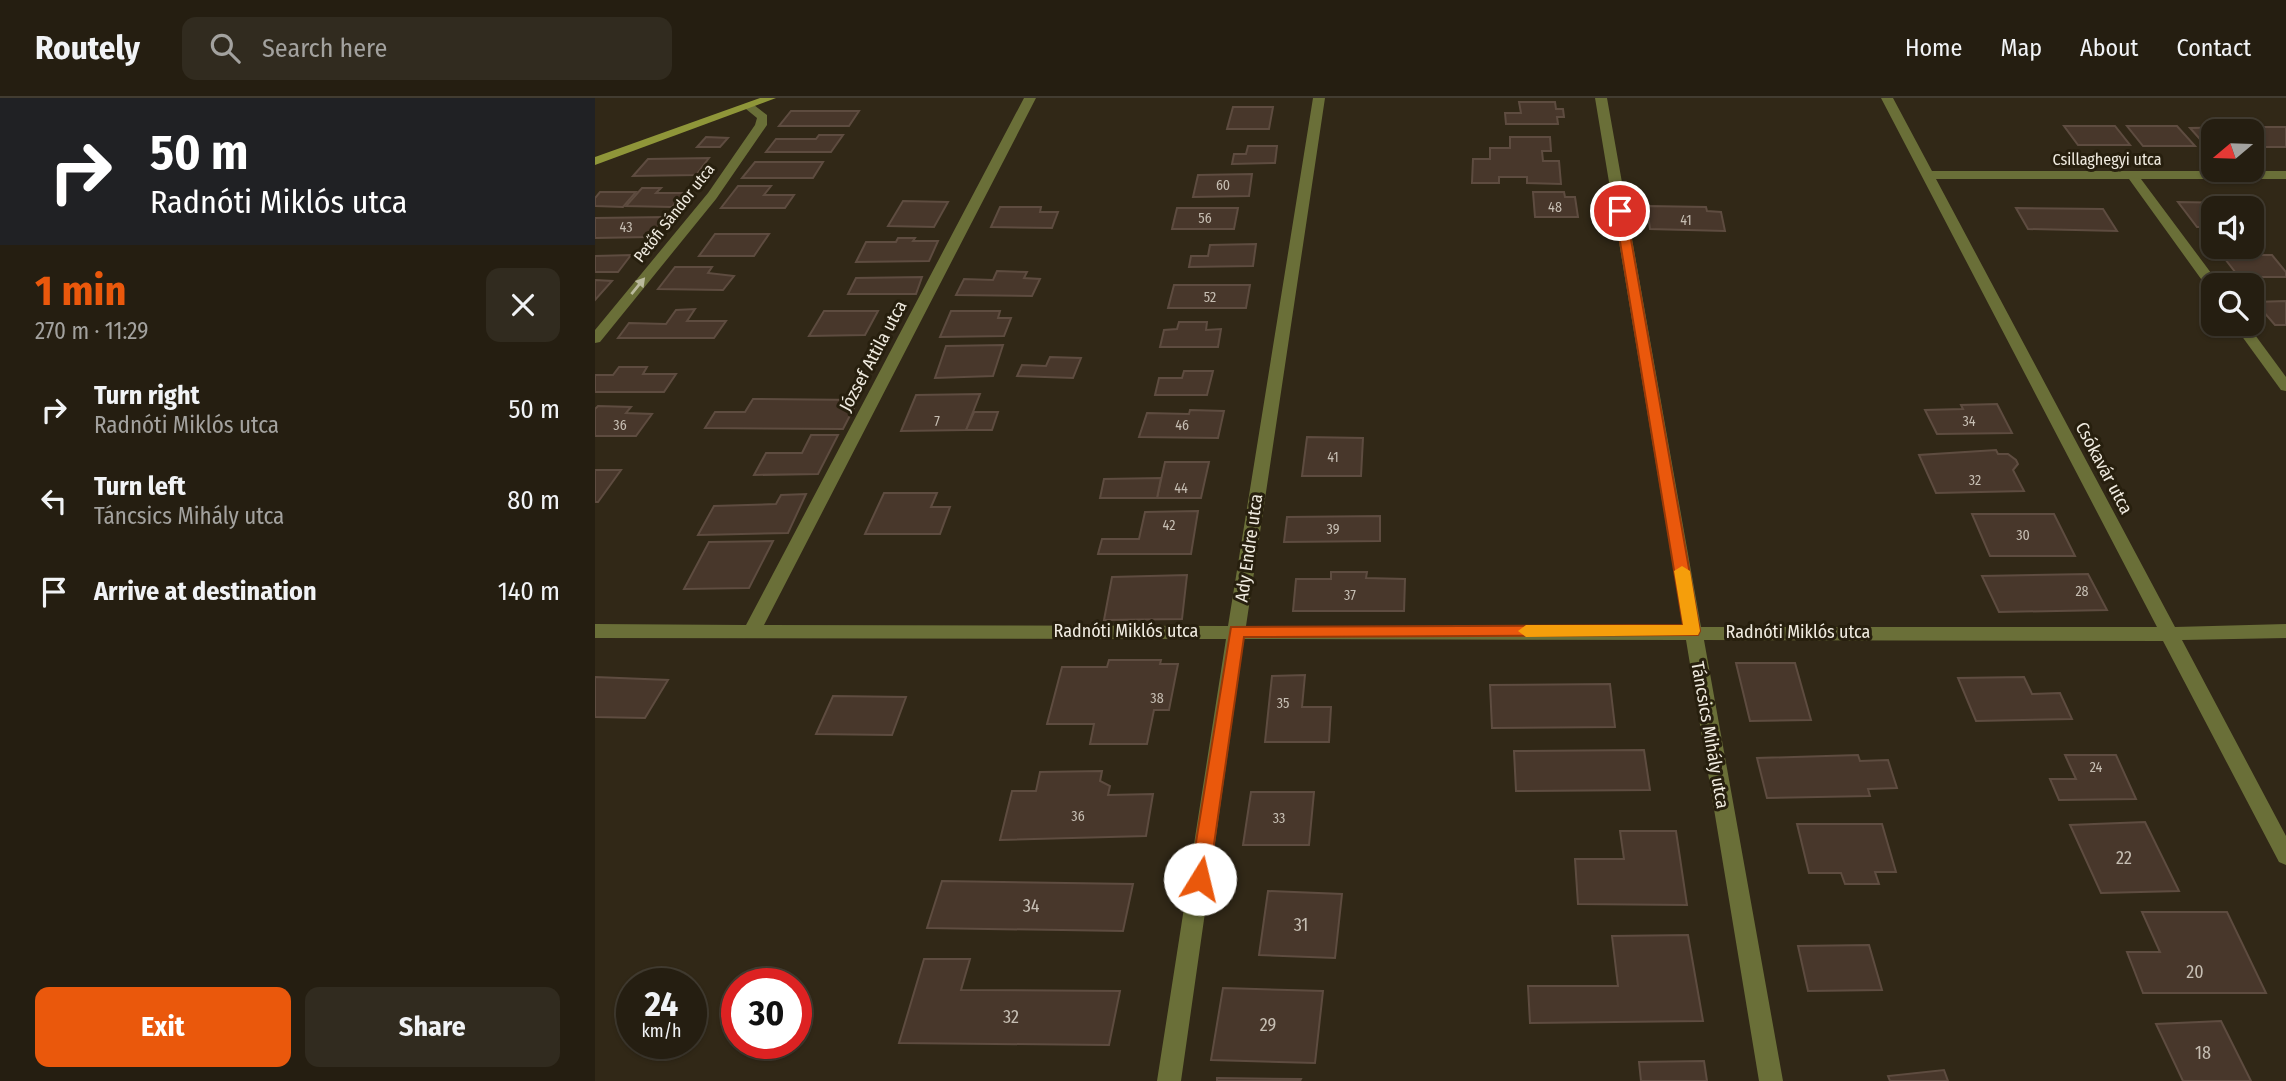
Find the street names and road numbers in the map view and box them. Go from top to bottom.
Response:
street label: Csillaghegyi utca [2052,150,2162,169]
street label: Petőfi Sándor utca [630,160,718,266]
street label: József Attila utca [835,297,912,415]
street label: Csókavár utca [2071,418,2138,518]
street label: Ady Endre utca [1231,492,1268,604]
street label: Radnóti Miklós utca [1054,620,1199,642]
street label: Radnóti Miklós utca [1726,621,1871,643]
street label: Táncsics Mihály utca [1686,660,1734,810]

